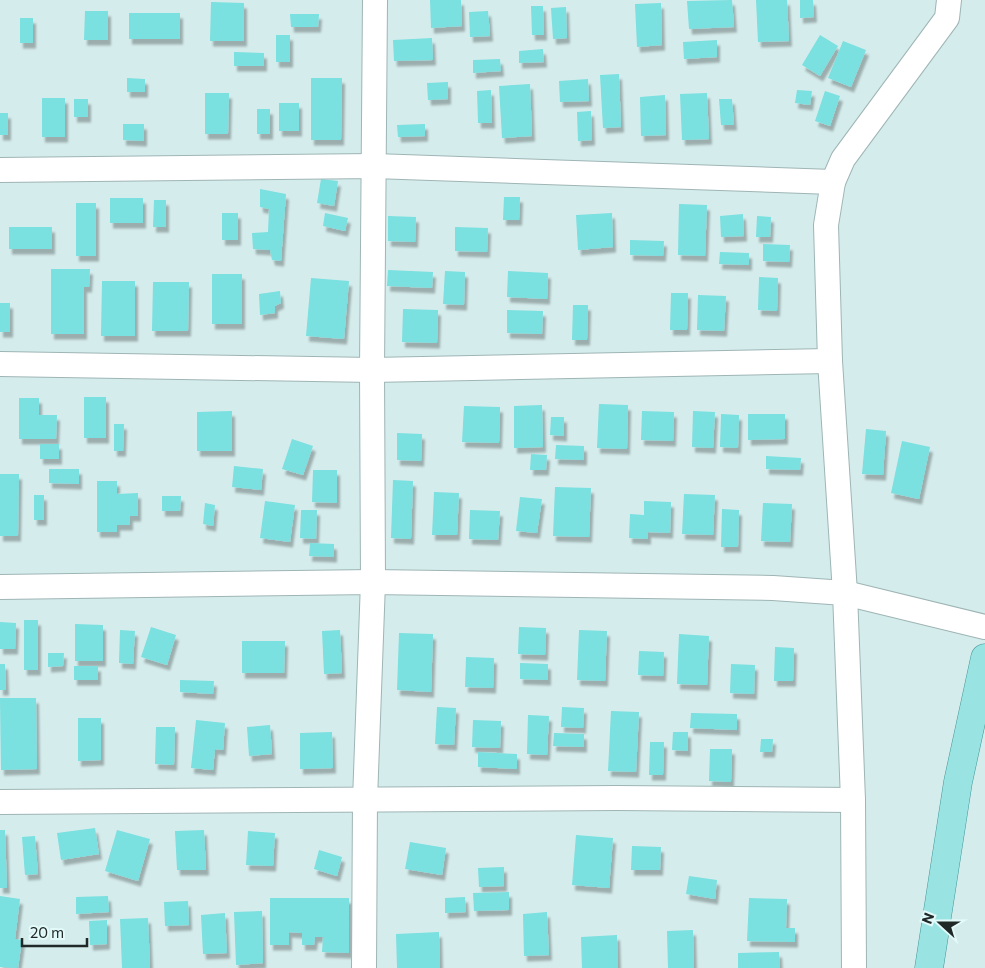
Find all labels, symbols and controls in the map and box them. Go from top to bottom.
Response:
north arrow [915,898,965,948]
text: N [918,910,937,926]
scale bar [22,916,88,948]
text: 20 m [30,923,64,941]

